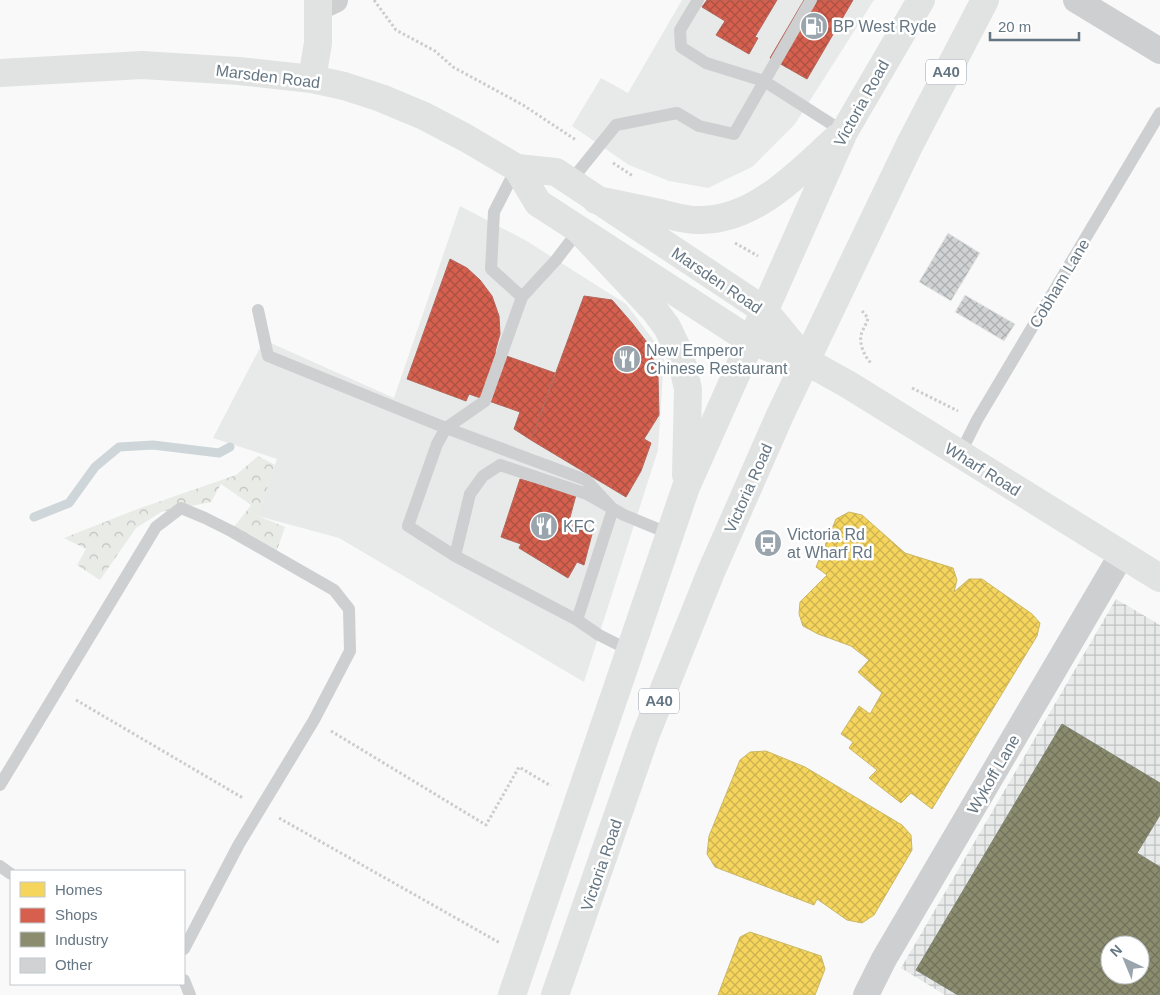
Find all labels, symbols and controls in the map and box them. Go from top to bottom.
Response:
scale bar [990,10,1079,42]
fuel station icon: BP West Ryde [799,11,829,41]
place label: BP West Ryde [833,18,937,35]
text: 20 m [998,18,1031,35]
street label: Victoria Road [831,57,892,149]
road number: A40 [926,60,966,84]
street label: Marsden Road [215,62,321,91]
street label: Cobham Lane [1026,236,1093,331]
street label: Marsden Road [668,244,765,317]
place label: New Emperor Chinese Restaurant [646,342,788,377]
restaurant icon: New Emperor Chinese Restaurant [612,344,642,374]
street label: Wharf Road [942,440,1023,499]
street label: Victoria Road [721,441,776,535]
restaurant icon: KFC [529,511,559,541]
place label: KFC [563,518,595,535]
place label: Victoria Rd at Wharf Rd [787,526,872,561]
bus stop icon: Victoria Rd at Wharf Rd [753,528,783,558]
road number: A40 [639,688,679,714]
street label: Wykoff Lane [964,732,1023,817]
street label: Victoria Road [578,817,625,913]
legend [10,870,185,985]
text: Homes [55,881,103,898]
text: Shops [55,906,98,923]
text: Industry [55,931,109,948]
north arrow [1100,935,1150,985]
text: N [1107,941,1125,960]
text: Other [55,956,93,973]

